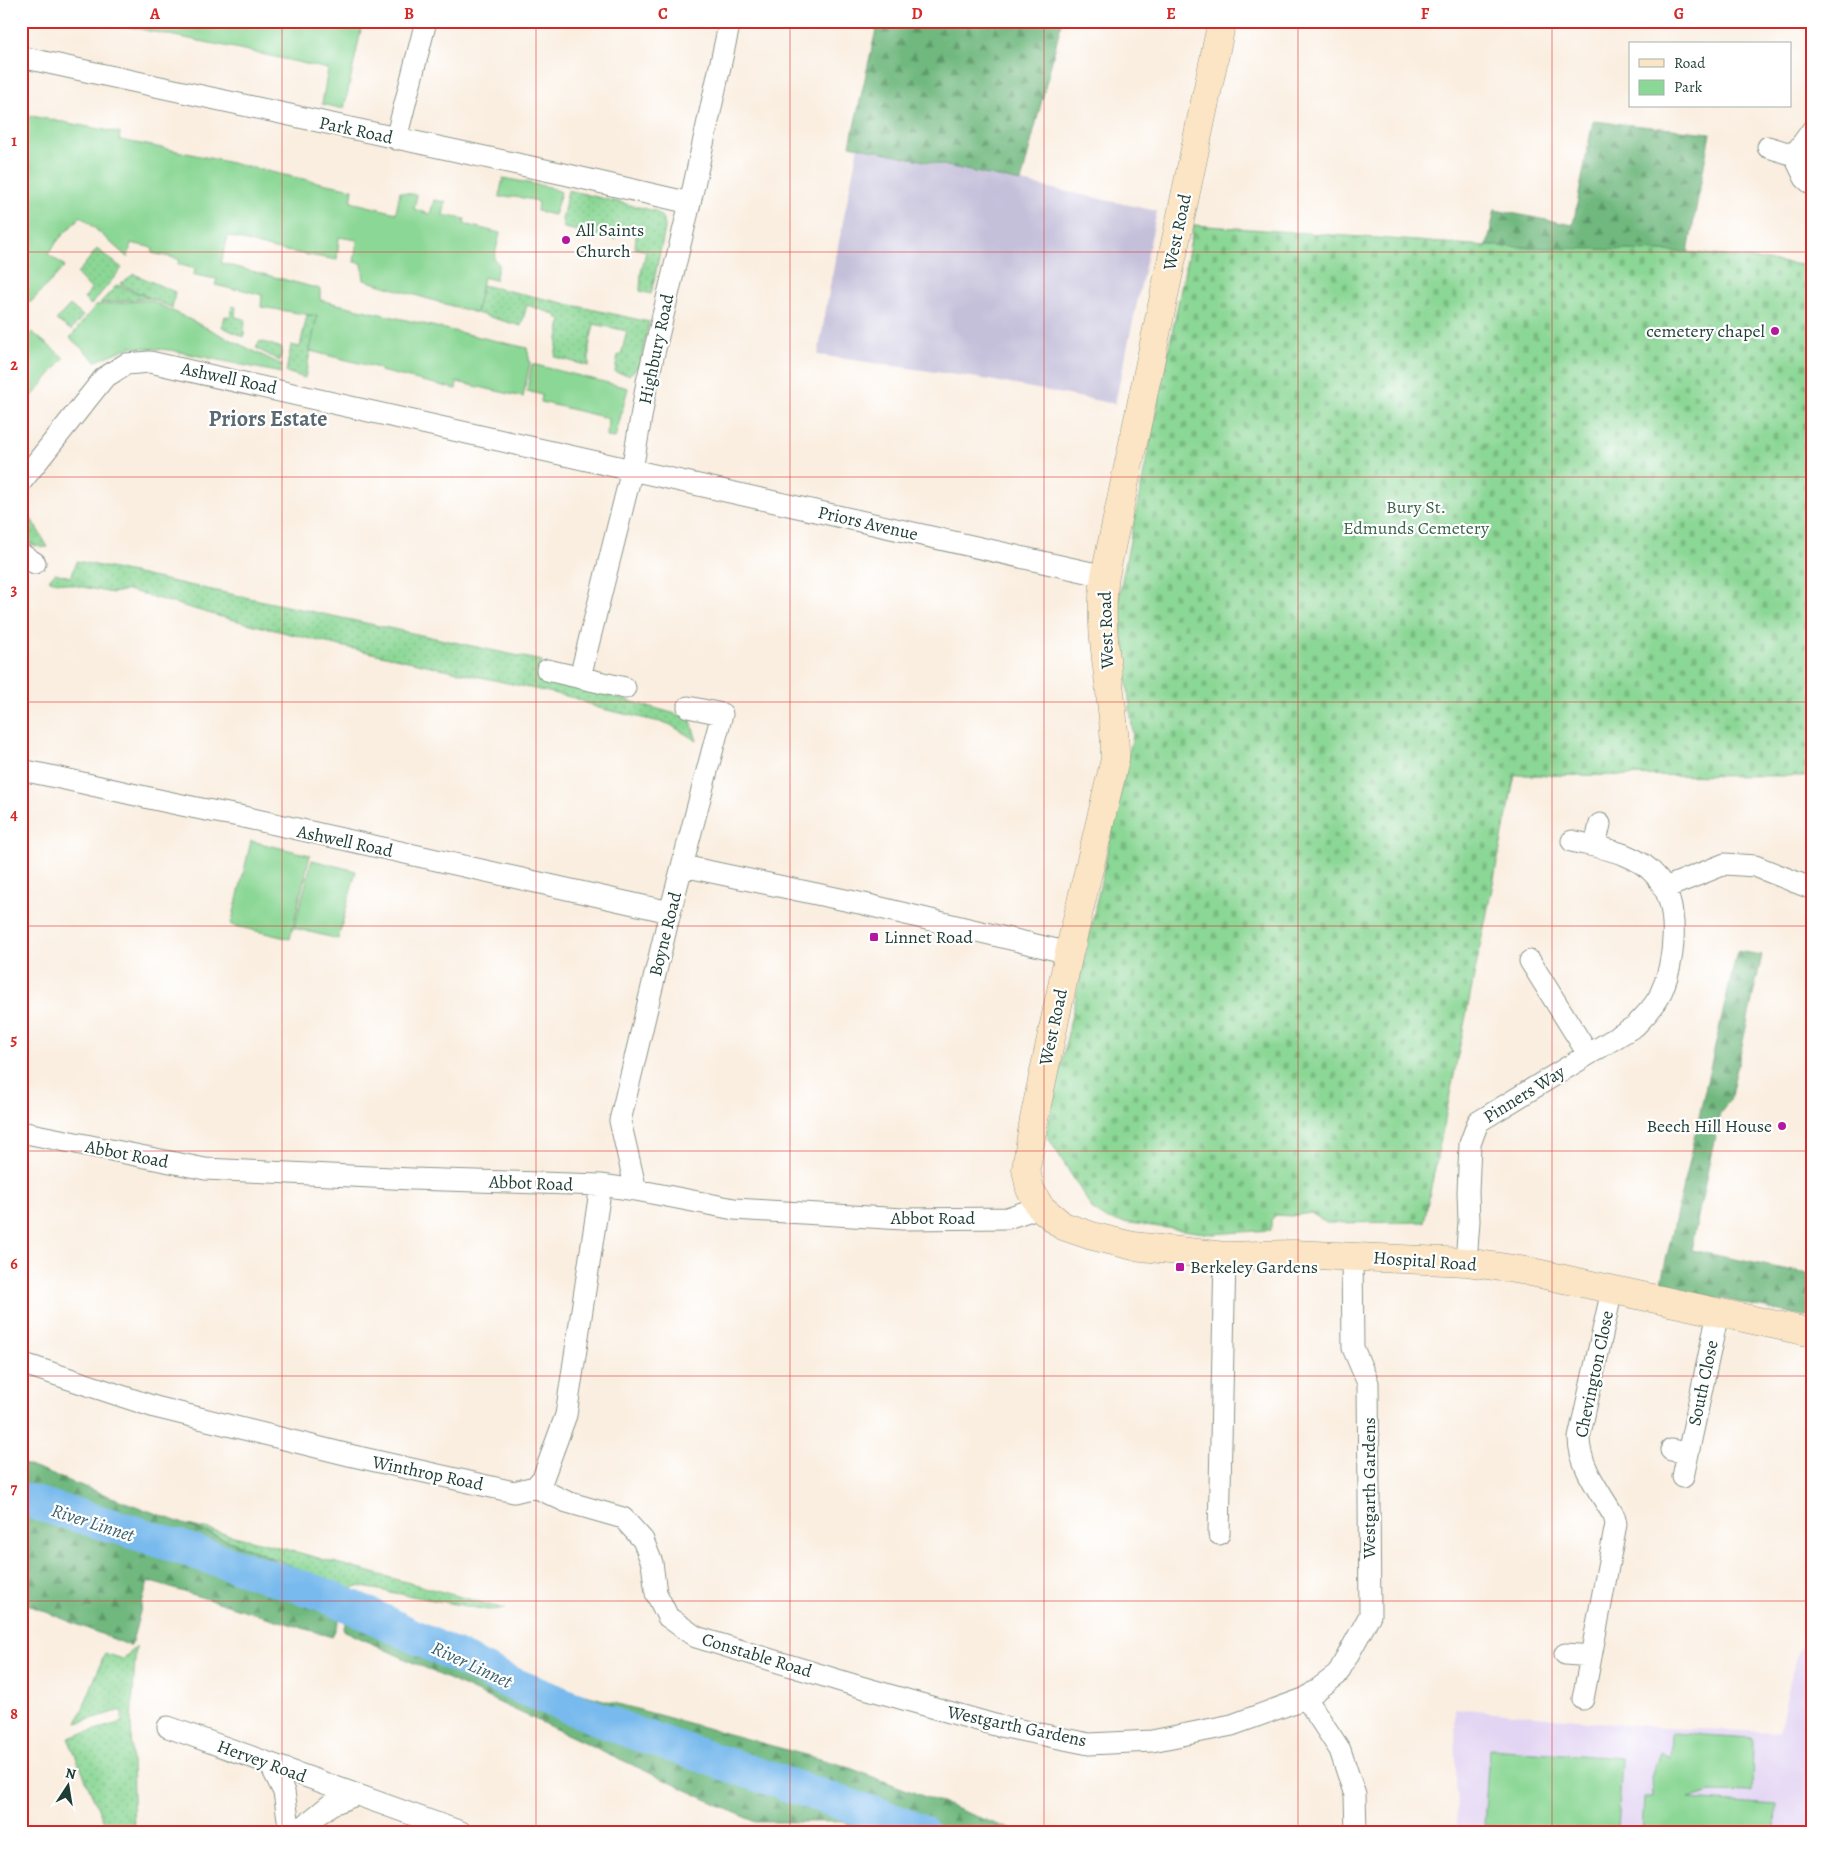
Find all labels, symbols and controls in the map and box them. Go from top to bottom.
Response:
text: A [149,3,161,25]
text: B [404,3,414,25]
text: C [658,3,668,25]
text: D [911,3,923,25]
text: E [1166,3,1176,25]
text: F [1421,3,1430,25]
text: G [1674,3,1684,25]
legend [1629,42,1792,108]
text: Road [1674,53,1706,73]
text: Park [1674,77,1703,97]
street label: Park Road [317,110,395,150]
text: 1 [11,130,17,152]
street label: West Road [1157,191,1197,273]
place label: All Saints Church [575,218,644,263]
marker: All Saints Church [560,234,572,246]
street label: Highbury Road [633,291,679,406]
place label: cemetery chapel [1646,319,1766,343]
marker: cemetery chapel [1769,325,1781,337]
text: 2 [10,354,18,376]
street label: Ashwell Road [178,356,279,400]
district label: Priors Estate [209,404,327,434]
park label: Bury St. Edmunds Cemetery [1343,495,1490,540]
street label: Priors Avenue [816,500,920,546]
text: 3 [11,579,18,601]
street label: West Road [1093,590,1119,670]
text: 4 [10,804,18,826]
street label: Ashwell Road [294,819,395,863]
street label: Boyne Road [643,889,687,979]
place label: Linnet Road [884,925,973,949]
marker: Linnet Road [868,931,880,943]
street label: West Road [1033,986,1073,1068]
text: 5 [11,1029,18,1051]
street label: Pinners Way [1479,1059,1570,1128]
place label: Beech Hill House [1646,1114,1772,1138]
marker: Beech Hill House [1776,1120,1788,1132]
street label: Abbot Road [82,1134,171,1174]
street label: Abbot Road [487,1169,574,1196]
street label: Abbot Road [890,1206,976,1230]
street label: Hospital Road [1372,1245,1478,1277]
text: 6 [10,1253,18,1275]
place label: Berkeley Gardens [1190,1255,1318,1279]
marker: Berkeley Gardens [1174,1261,1186,1273]
street label: Chevington Close [1569,1308,1619,1440]
street label: South Close [1682,1338,1724,1428]
street label: Westgarth Gardens [1357,1417,1381,1560]
street label: Winthrop Road [369,1449,486,1497]
text: 7 [11,1478,18,1500]
water label: River Linnet [48,1497,139,1549]
street label: Constable Road [699,1627,815,1683]
water label: River Linnet [427,1635,517,1695]
street label: Westgarth Gardens [944,1699,1089,1752]
text: 8 [10,1703,18,1725]
street label: Hervey Road [214,1734,310,1788]
north arrow [42,1760,92,1810]
text: N [64,1763,78,1784]

